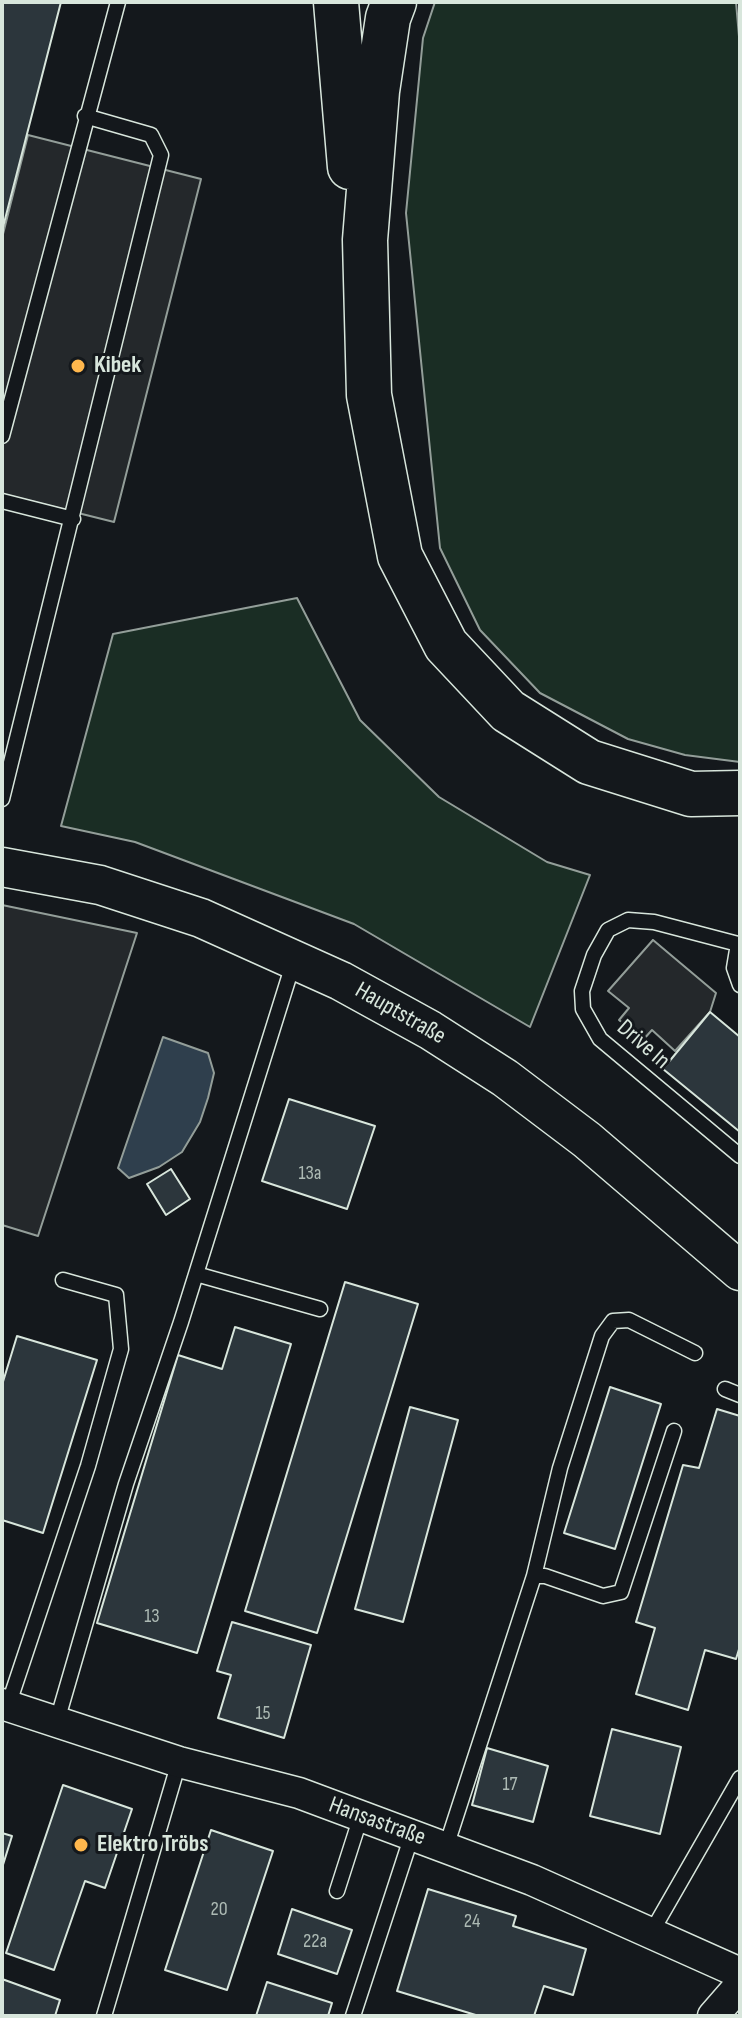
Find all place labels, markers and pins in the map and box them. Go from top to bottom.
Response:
place label: Kibek [94,352,141,380]
marker: Kibek [69,357,87,375]
place label: Elektro Tröbs [97,1831,208,1859]
marker: Elektro Tröbs [72,1836,90,1854]

